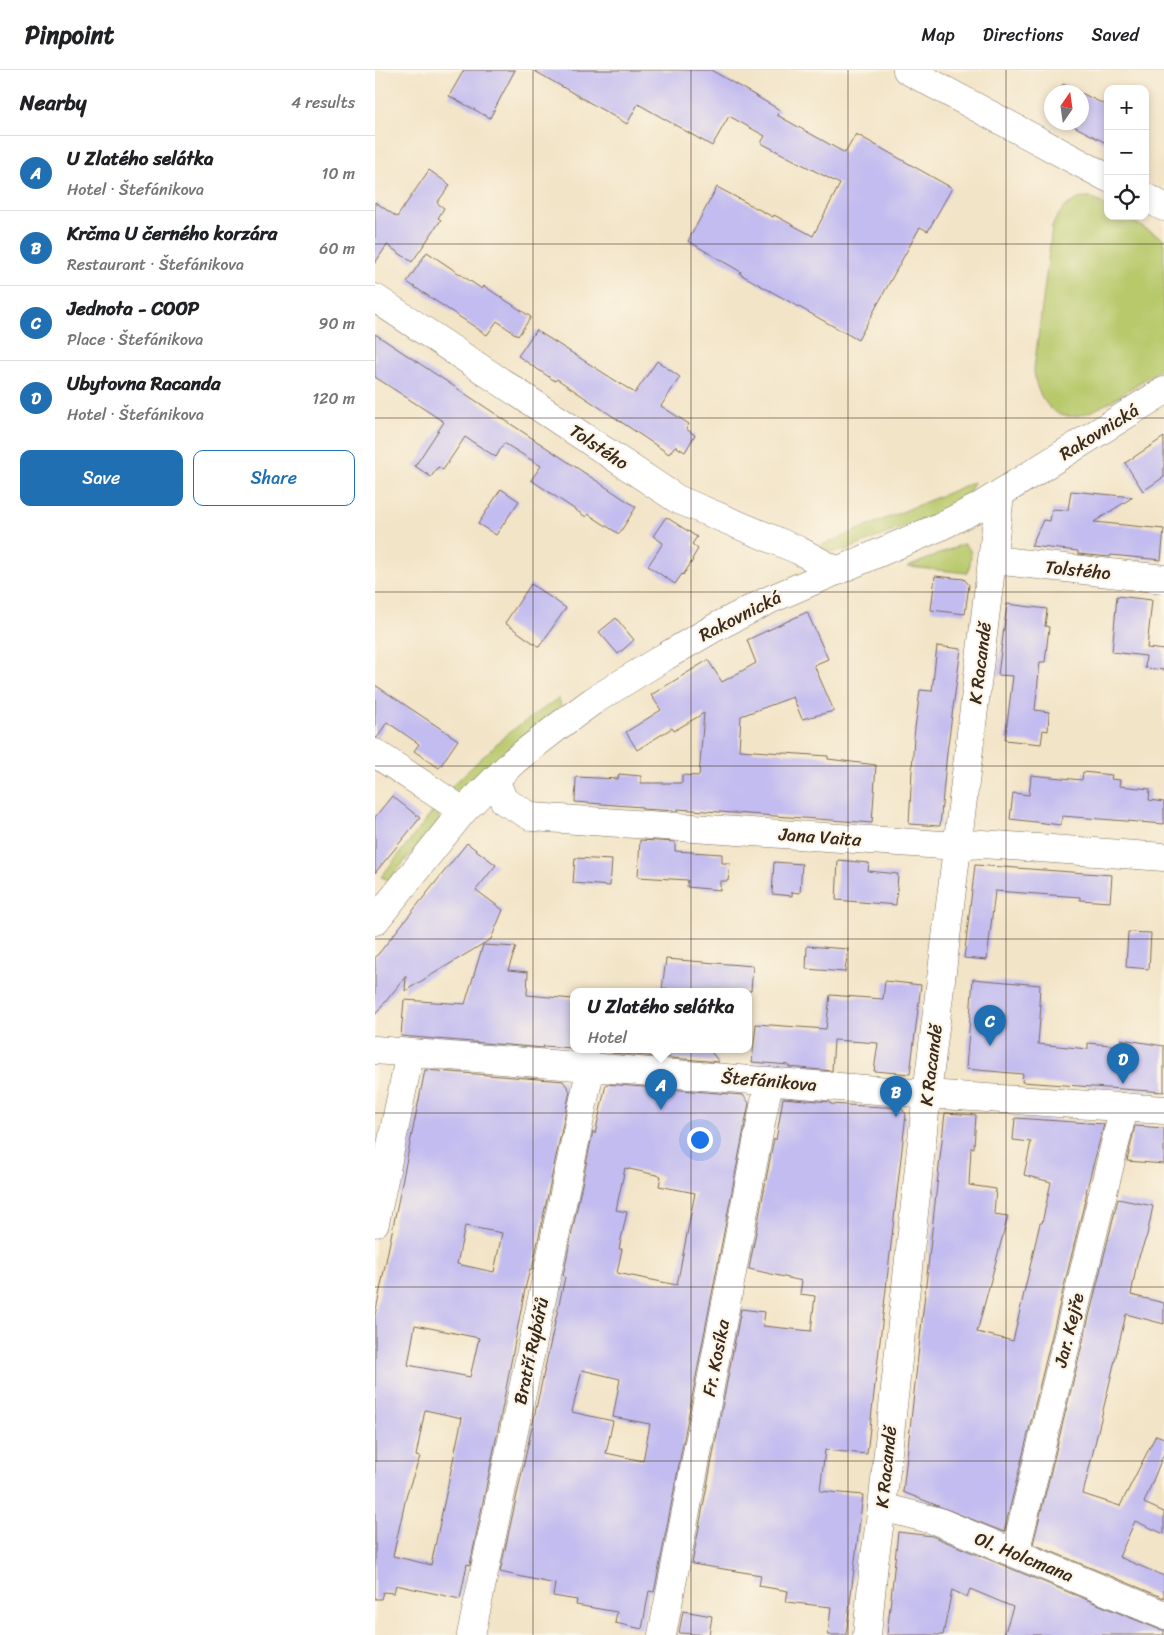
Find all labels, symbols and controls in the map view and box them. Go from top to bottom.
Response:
text: Pinpoint [25,14,114,56]
text: Map [922,19,955,51]
text: Directions [983,19,1064,51]
text: Saved [1092,19,1139,51]
text: Nearby [20,84,86,122]
north arrow [1044,85,1089,130]
map controls [1104,85,1149,220]
button: + [1104,85,1149,130]
text: 4 results [291,88,355,117]
button: − [1104,130,1149,175]
text: U Zlatého selátka [67,142,214,175]
text: A [31,159,41,188]
text: 10 m [322,159,355,188]
text: Hotel · Štefánikova [67,175,204,204]
button: locate [1104,175,1149,220]
text: Krčma U černého korzára [67,217,277,250]
text: B [31,234,41,263]
text: 60 m [319,234,355,263]
text: Restaurant · Štefánikova [67,250,244,279]
text: Jednota - COOP [67,292,199,325]
text: C [31,309,41,338]
text: 90 m [319,309,355,338]
text: Place · Štefánikova [67,325,203,354]
text: Ubytovna Racanda [67,367,221,400]
text: D [31,384,41,413]
text: 120 m [312,384,355,413]
street label: Rakovnická [1053,395,1145,469]
text: Hotel · Štefánikova [67,400,204,429]
street label: Tolstého [563,415,635,479]
button: Save [20,450,183,506]
button: Share [193,450,355,506]
street label: Tolstého [1043,551,1113,589]
street label: Rakovnická [693,581,787,651]
street label: K Racandě [959,619,1001,706]
street label: Jana Vaita [777,818,863,856]
popup [570,988,752,1053]
text: U Zlatého selátka [588,990,734,1023]
pin: C [974,1005,1006,1046]
street label: K Racandě [910,1021,952,1108]
text: Hotel [588,1023,627,1052]
pin: D [1107,1043,1139,1084]
street label: Štefánikova [720,1061,818,1101]
pin: A [645,1069,677,1110]
pin: B [880,1076,912,1117]
your location [687,1127,713,1153]
street label: Jar. Kejře [1044,1289,1094,1372]
street label: Bratří Rybářů [504,1294,558,1408]
street label: Fr. Kosíka [693,1316,739,1399]
street label: K Racandě [866,1423,906,1509]
street label: Ol. Holcmana [970,1523,1078,1591]

